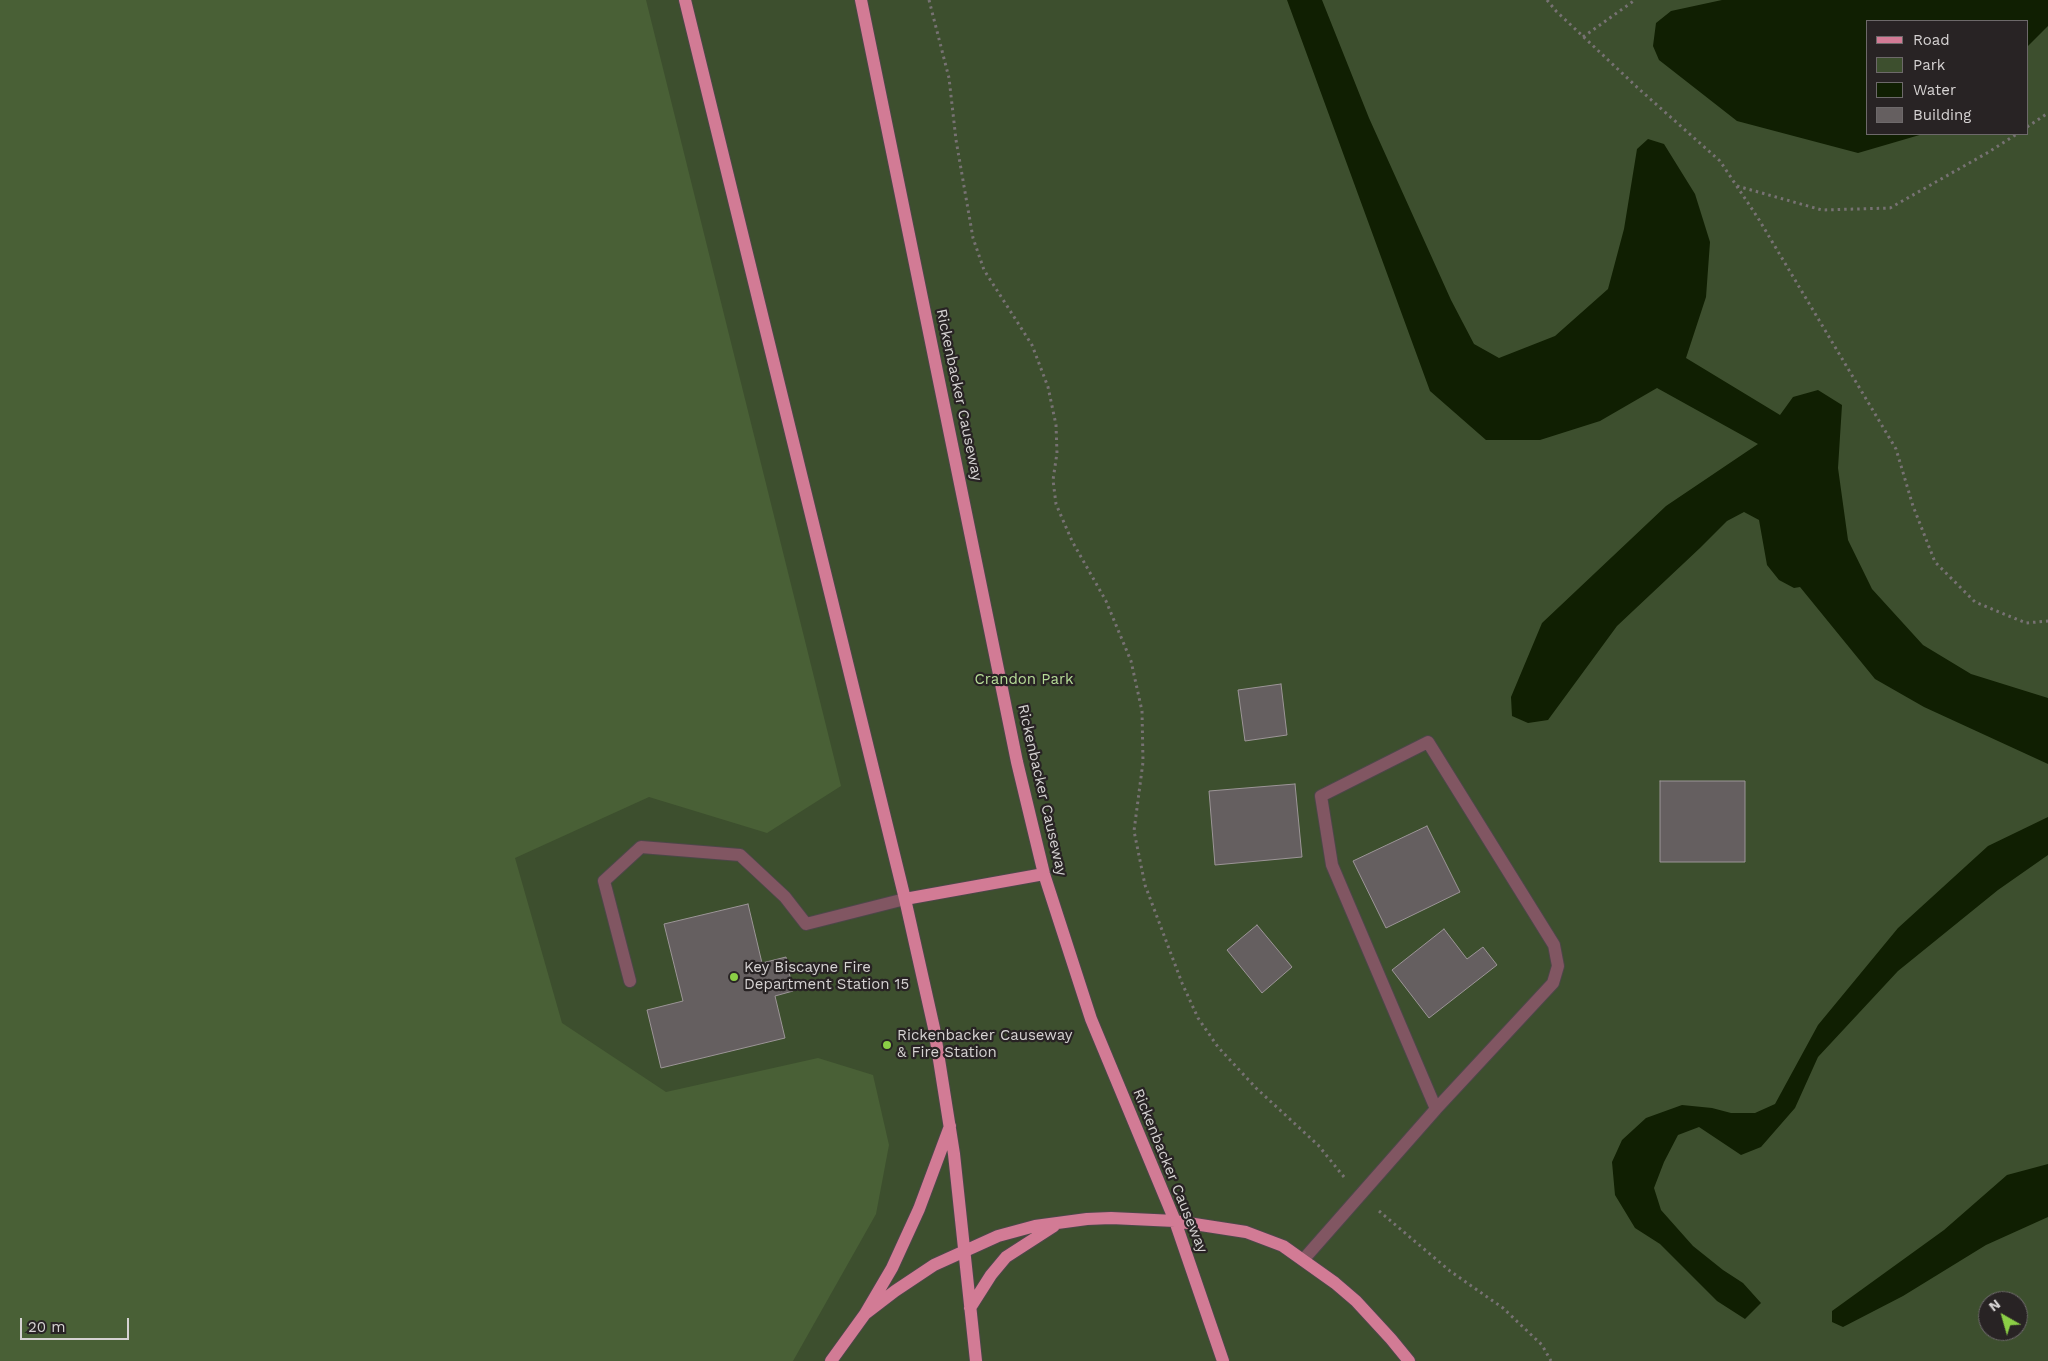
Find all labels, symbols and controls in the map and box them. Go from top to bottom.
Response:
legend [1866,20,2028,135]
text: Road [1913,31,1950,49]
text: Park [1913,56,1945,74]
text: Water [1913,81,1956,99]
text: Building [1913,106,1971,124]
street label: Rickenbacker Causeway [932,307,986,483]
park label: Crandon Park [974,671,1074,689]
street label: Rickenbacker Causeway [1013,702,1071,878]
place label: Key Biscayne Fire Department Station 15 [744,959,909,994]
marker: Key Biscayne Fire Department Station 15 [728,971,740,983]
place label: Rickenbacker Causeway & Fire Station [897,1027,1072,1062]
marker: Rickenbacker Causeway & Fire Station [881,1039,893,1051]
street label: Rickenbacker Causeway [1129,1086,1211,1256]
north arrow [1978,1291,2028,1341]
text: N [1985,1295,2003,1314]
scale bar [22,1308,131,1340]
text: 20 m [28,1318,66,1336]

